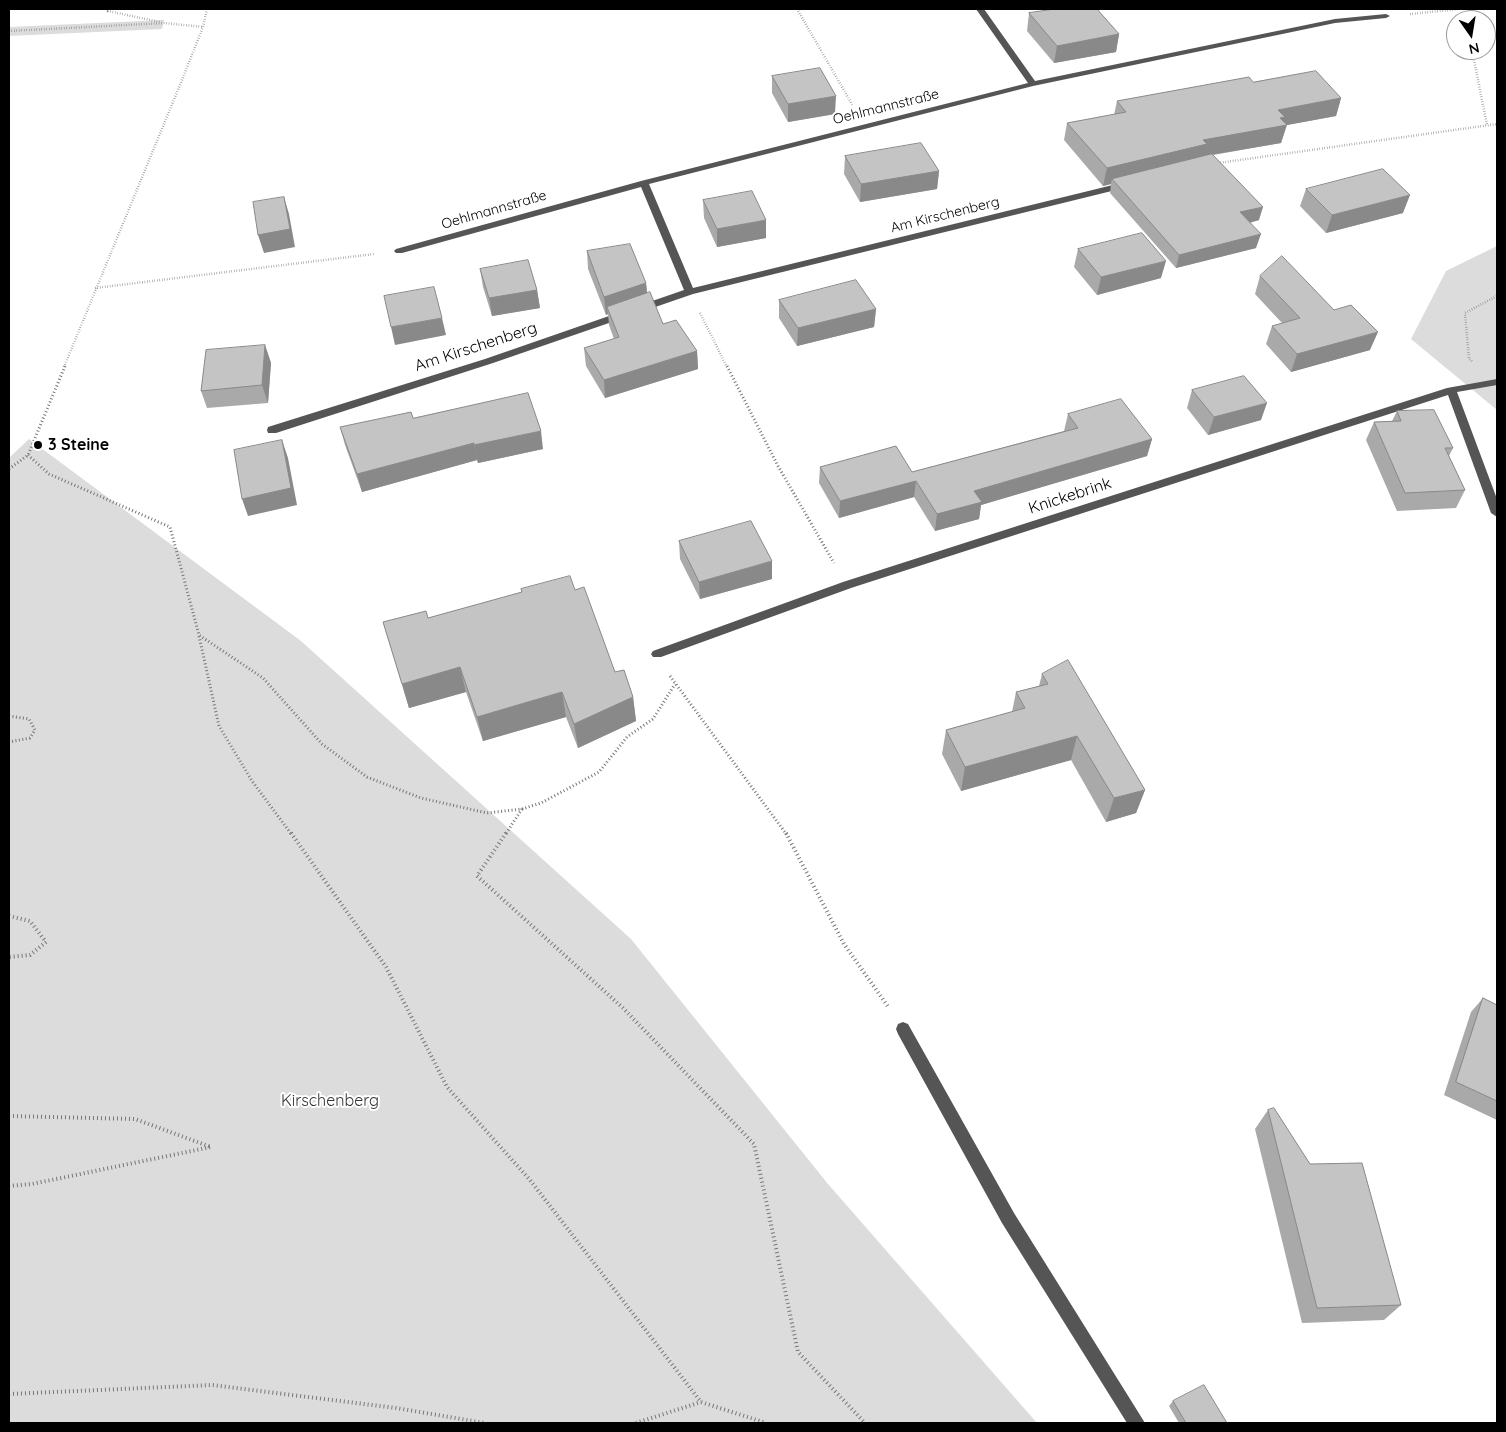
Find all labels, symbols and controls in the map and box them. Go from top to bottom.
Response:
north arrow [1446,10,1496,60]
text: N [1467,39,1481,59]
street label: Oehlmannstraße [831,86,941,128]
street label: Oehlmannstraße [439,187,549,233]
street label: Am Kirschenberg [889,193,1001,237]
street label: Am Kirschenberg [412,318,540,376]
place label: 3 Steine [48,435,109,455]
marker: 3 Steine [32,439,44,451]
street label: Knickebrink [1026,474,1114,518]
park label: Kirschenberg [281,1091,379,1111]

